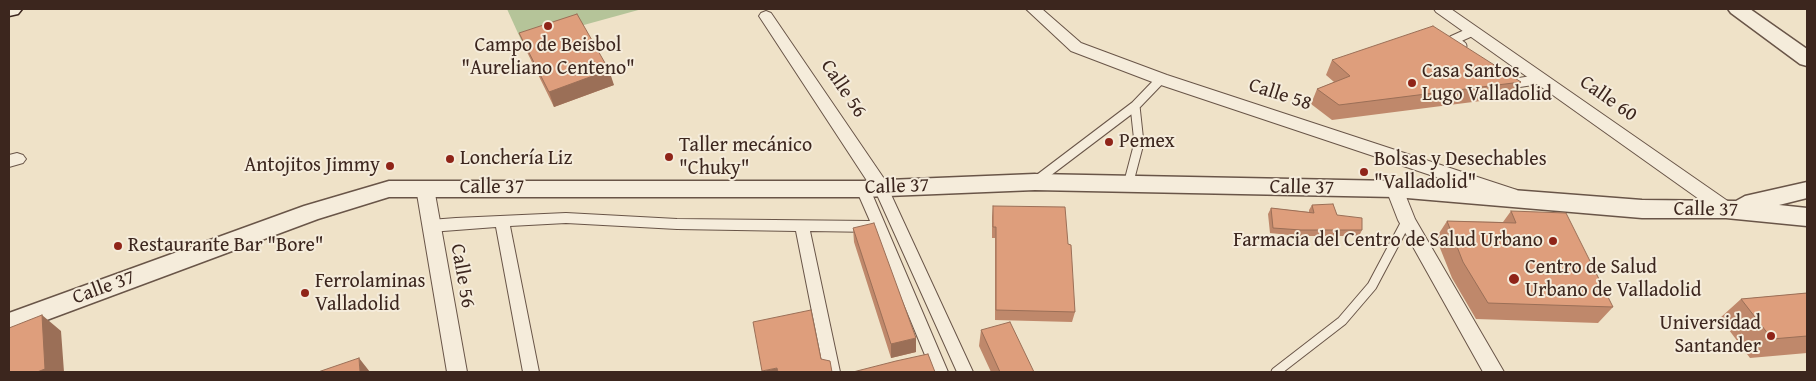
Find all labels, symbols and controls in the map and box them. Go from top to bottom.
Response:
marker: Campo de Beisbol "Aureliano Centeno" [542,20,554,32]
place label: Campo de Beisbol "Aureliano Centeno" [461,34,635,81]
street label: Calle 56 [815,56,871,122]
place label: Casa Santos Lugo Valladolid [1422,60,1552,107]
street label: Calle 60 [1575,71,1641,127]
street label: Calle 58 [1246,74,1314,116]
marker: Casa Santos Lugo Valladolid [1406,77,1418,89]
place label: Pemex [1119,130,1175,154]
place label: Taller mecánico "Chuky" [679,134,812,181]
marker: Pemex [1103,136,1115,148]
place label: Lonchería Liz [460,147,572,171]
place label: Bolsas y Desechables "Valladolid" [1374,148,1547,195]
marker: Taller mecánico "Chuky" [663,151,675,163]
marker: Lonchería Liz [444,153,456,165]
place label: Antojitos Jimmy [244,154,380,178]
marker: Antojitos Jimmy [384,160,396,172]
marker: Bolsas y Desechables "Valladolid" [1358,166,1370,178]
street label: Calle 37 [864,174,930,200]
street label: Calle 37 [1269,175,1335,201]
street label: Calle 37 [460,176,524,200]
street label: Calle 37 [1673,197,1739,223]
place label: Farmacia del Centro de Salud Urbano [1233,229,1543,253]
place label: Restaurante Bar "Bore" [128,234,324,258]
marker: Farmacia del Centro de Salud Urbano [1547,235,1559,247]
marker: Restaurante Bar "Bore" [112,240,124,252]
street label: Calle 56 [445,242,479,310]
place label: Centro de Salud Urbano de Valladolid [1525,256,1701,303]
street label: Calle 37 [70,266,138,310]
place label: Ferrolaminas Valladolid [315,270,425,317]
marker: Centro de Salud Urbano de Valladolid [1507,272,1521,286]
marker: Ferrolaminas Valladolid [299,287,311,299]
place label: Universidad Santander [1660,312,1761,359]
marker: Universidad Santander [1765,330,1777,342]

